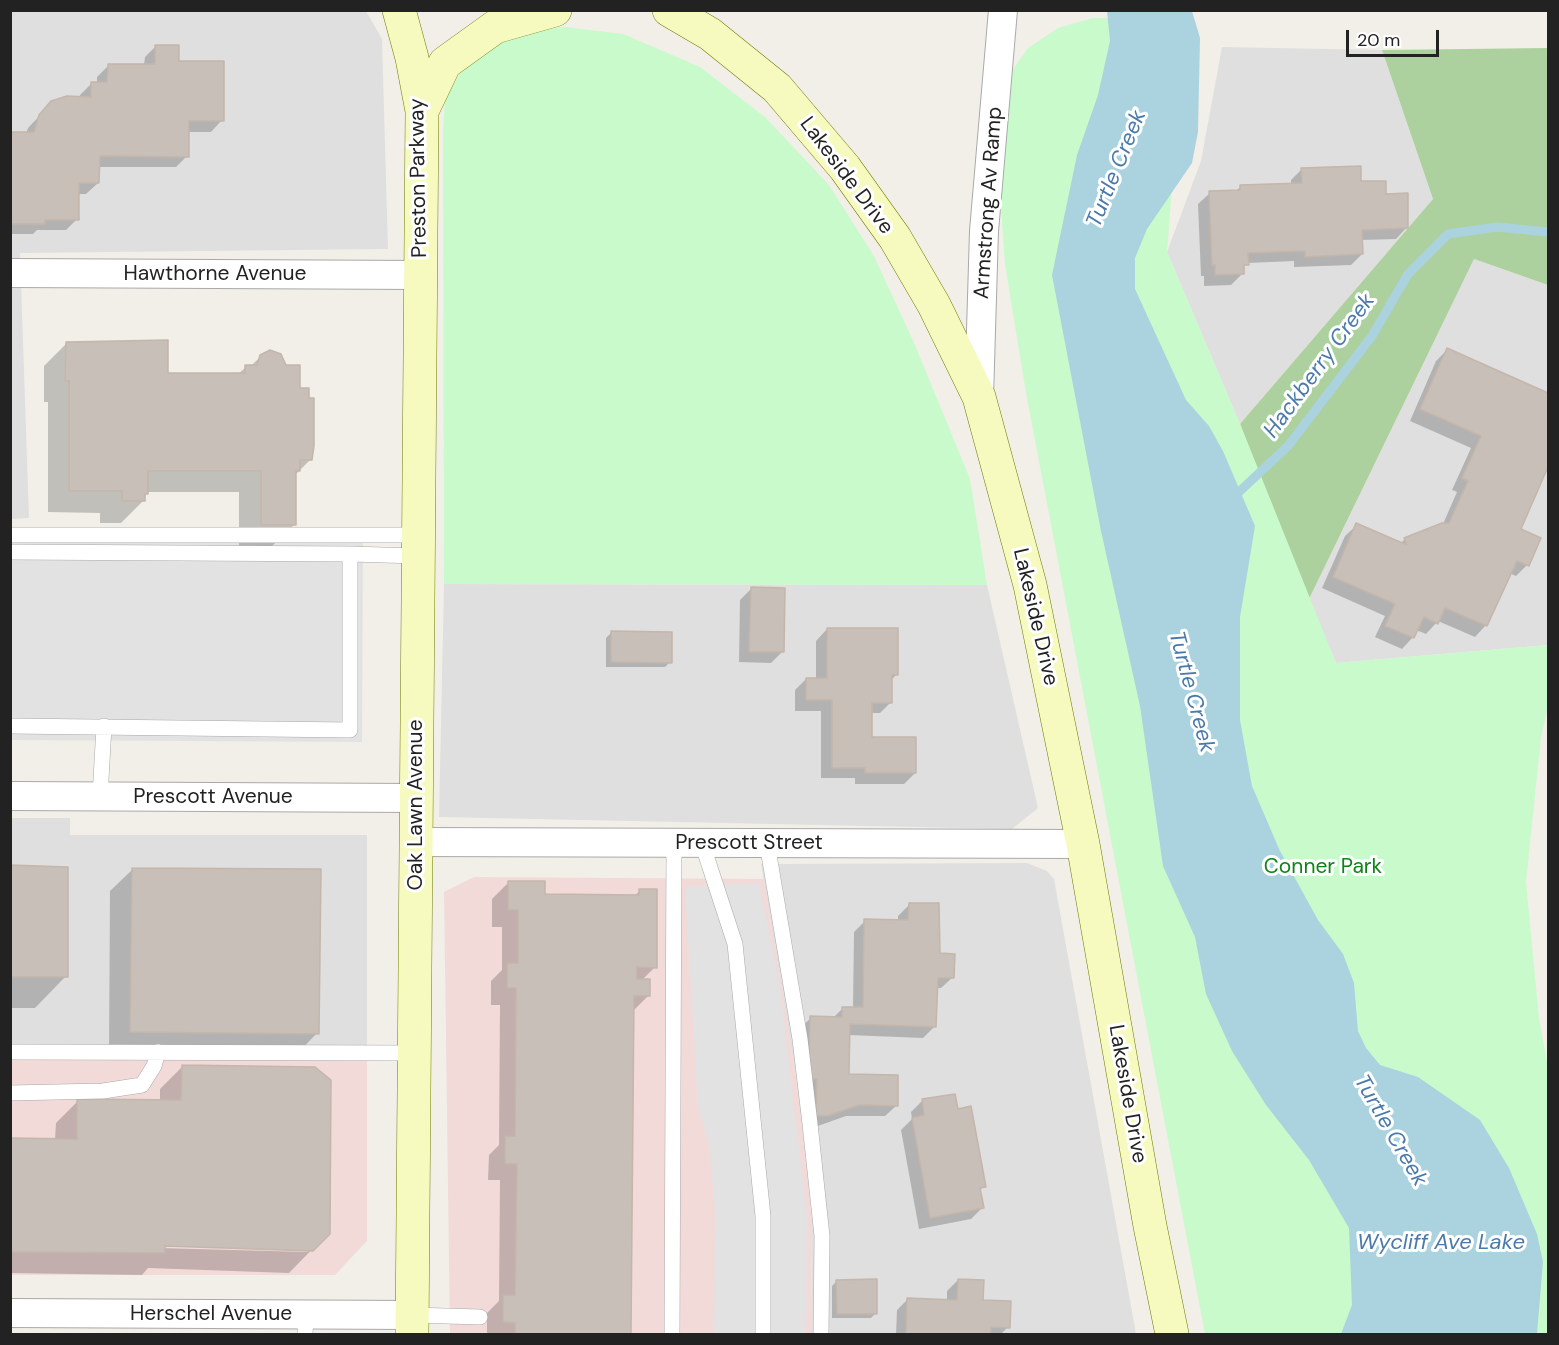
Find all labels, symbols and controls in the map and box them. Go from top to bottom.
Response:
scale bar [1349,18,1442,56]
text: 20 m [1357,28,1400,52]
street label: Preston Parkway [405,98,433,258]
street label: Armstrong Av Ramp [970,106,1008,300]
water label: Turtle Creek [1081,106,1153,232]
street label: Lakeside Drive [794,112,898,240]
street label: Hawthorne Avenue [124,261,306,287]
water label: Hackberry Creek [1259,289,1381,443]
street label: Lakeside Drive [1007,546,1063,688]
water label: Turtle Creek [1162,629,1220,755]
street label: Oak Lawn Avenue [403,719,429,891]
street label: Prescott Avenue [133,784,293,810]
street label: Prescott Street [675,830,823,856]
park label: Conner Park [1264,854,1382,880]
street label: Lakeside Drive [1102,1023,1152,1165]
water label: Turtle Creek [1348,1071,1432,1191]
water label: Wycliff Ave Lake [1357,1230,1525,1256]
street label: Herschel Avenue [130,1301,292,1327]

